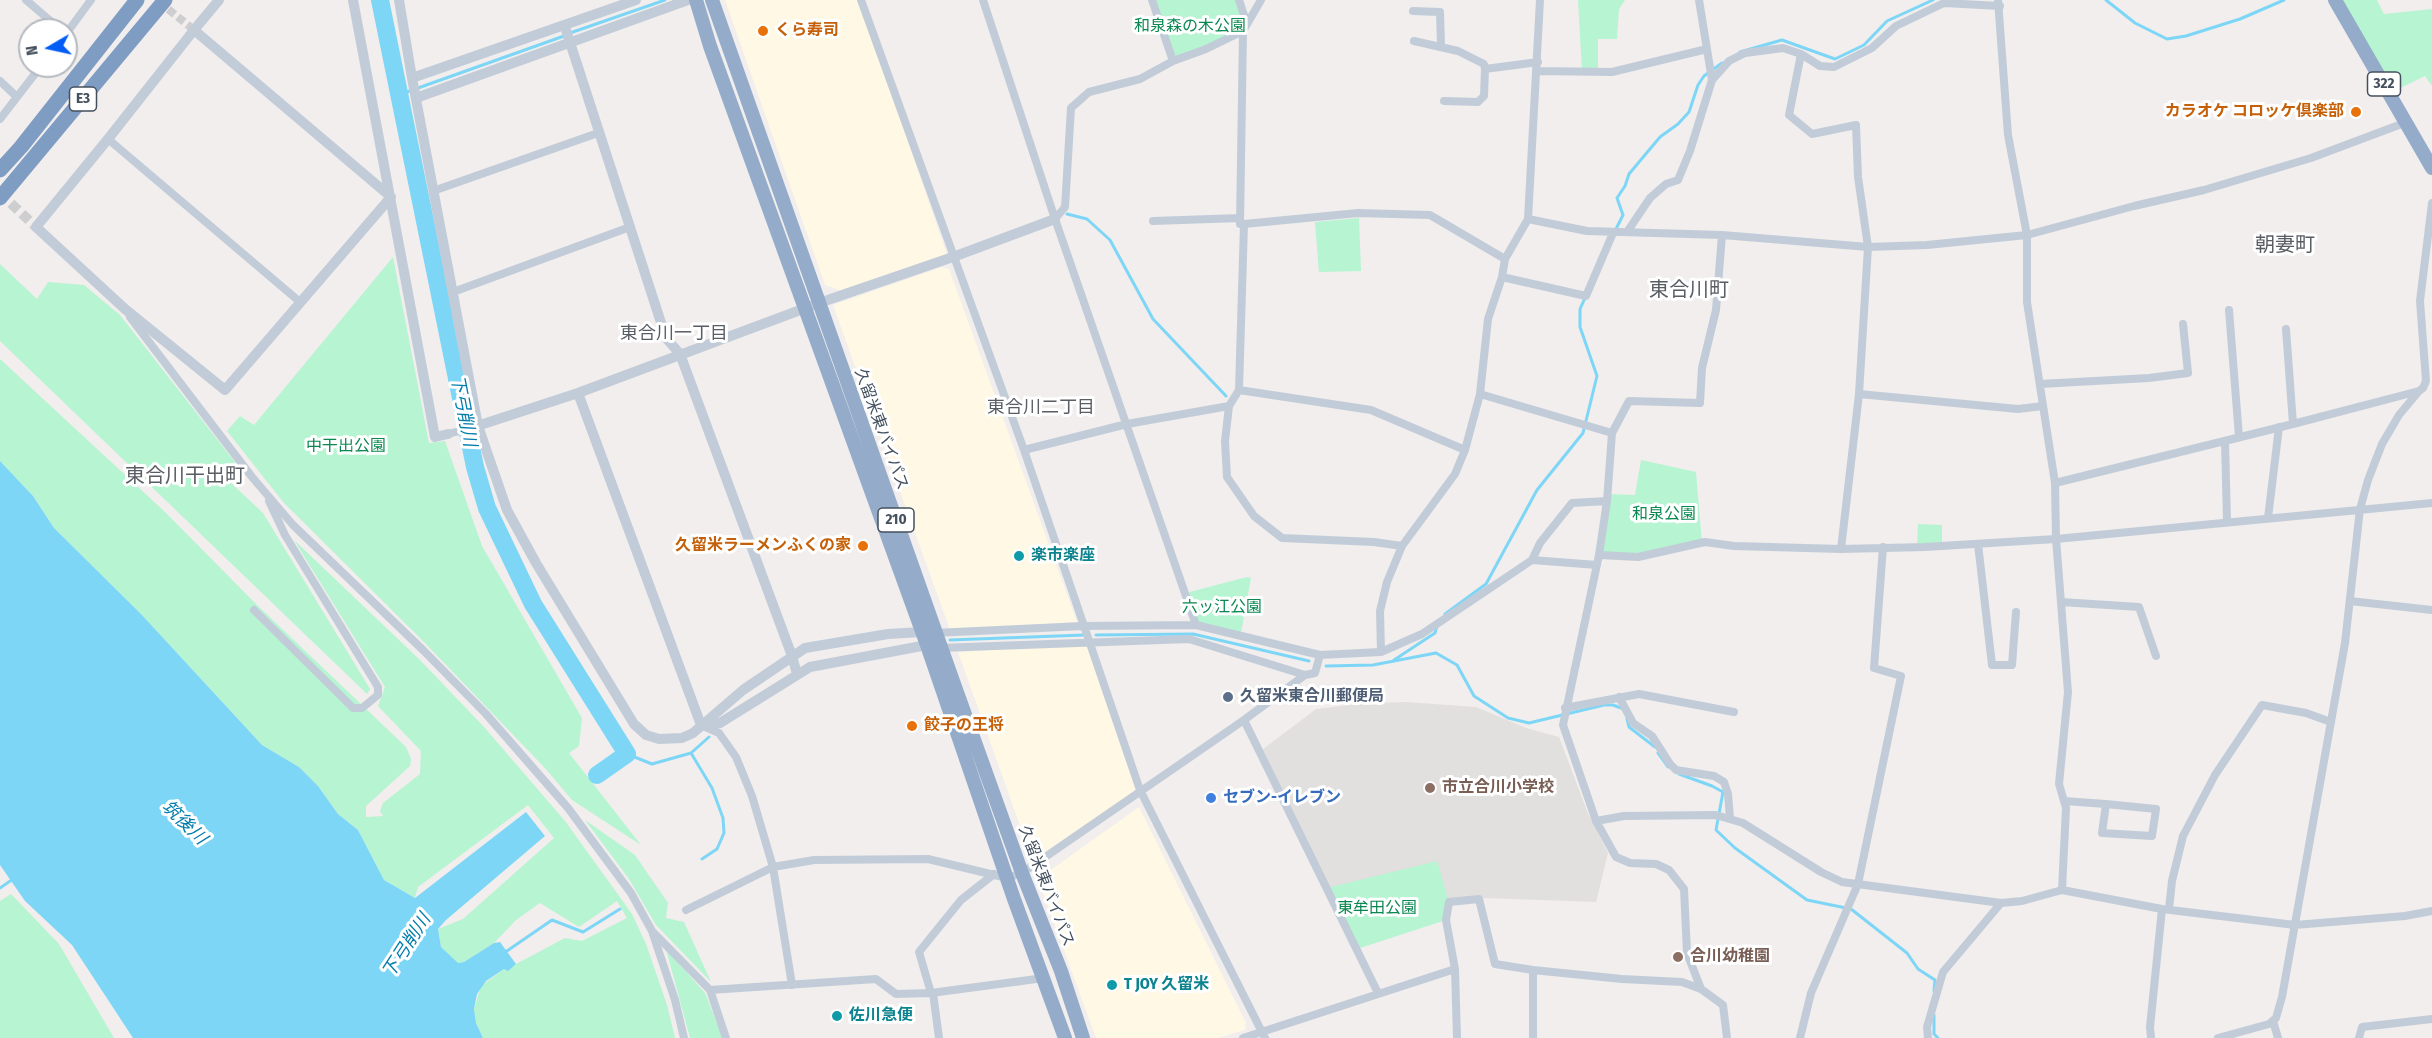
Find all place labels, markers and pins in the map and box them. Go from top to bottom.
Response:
place label: くら寿司 [775,21,839,41]
marker: くら寿司 [756,24,770,38]
place label: カラオケ コロッケ倶楽部 [2165,102,2344,122]
marker: カラオケ コロッケ倶楽部 [2349,105,2363,119]
place label: 久留米ラーメンふくの家 [675,536,851,556]
marker: 久留米ラーメンふくの家 [856,539,870,553]
place label: 楽市楽座 [1031,546,1095,566]
marker: 楽市楽座 [1012,549,1026,563]
place label: 久留米東合川郵便局 [1240,687,1384,707]
marker: 久留米東合川郵便局 [1221,690,1235,704]
place label: 餃子の王将 [924,716,1004,736]
marker: 餃子の王将 [905,719,919,733]
place label: 市立合川小学校 [1442,778,1554,798]
marker: 市立合川小学校 [1423,781,1437,795]
place label: セブン-イレブン [1223,788,1341,808]
marker: セブン-イレブン [1204,791,1218,805]
place label: 合川幼稚園 [1690,947,1770,967]
marker: 合川幼稚園 [1671,950,1685,964]
place label: T JOY 久留米 [1124,975,1209,995]
marker: T JOY 久留米 [1105,978,1119,992]
place label: 佐川急便 [849,1006,913,1026]
marker: 佐川急便 [830,1009,844,1023]

